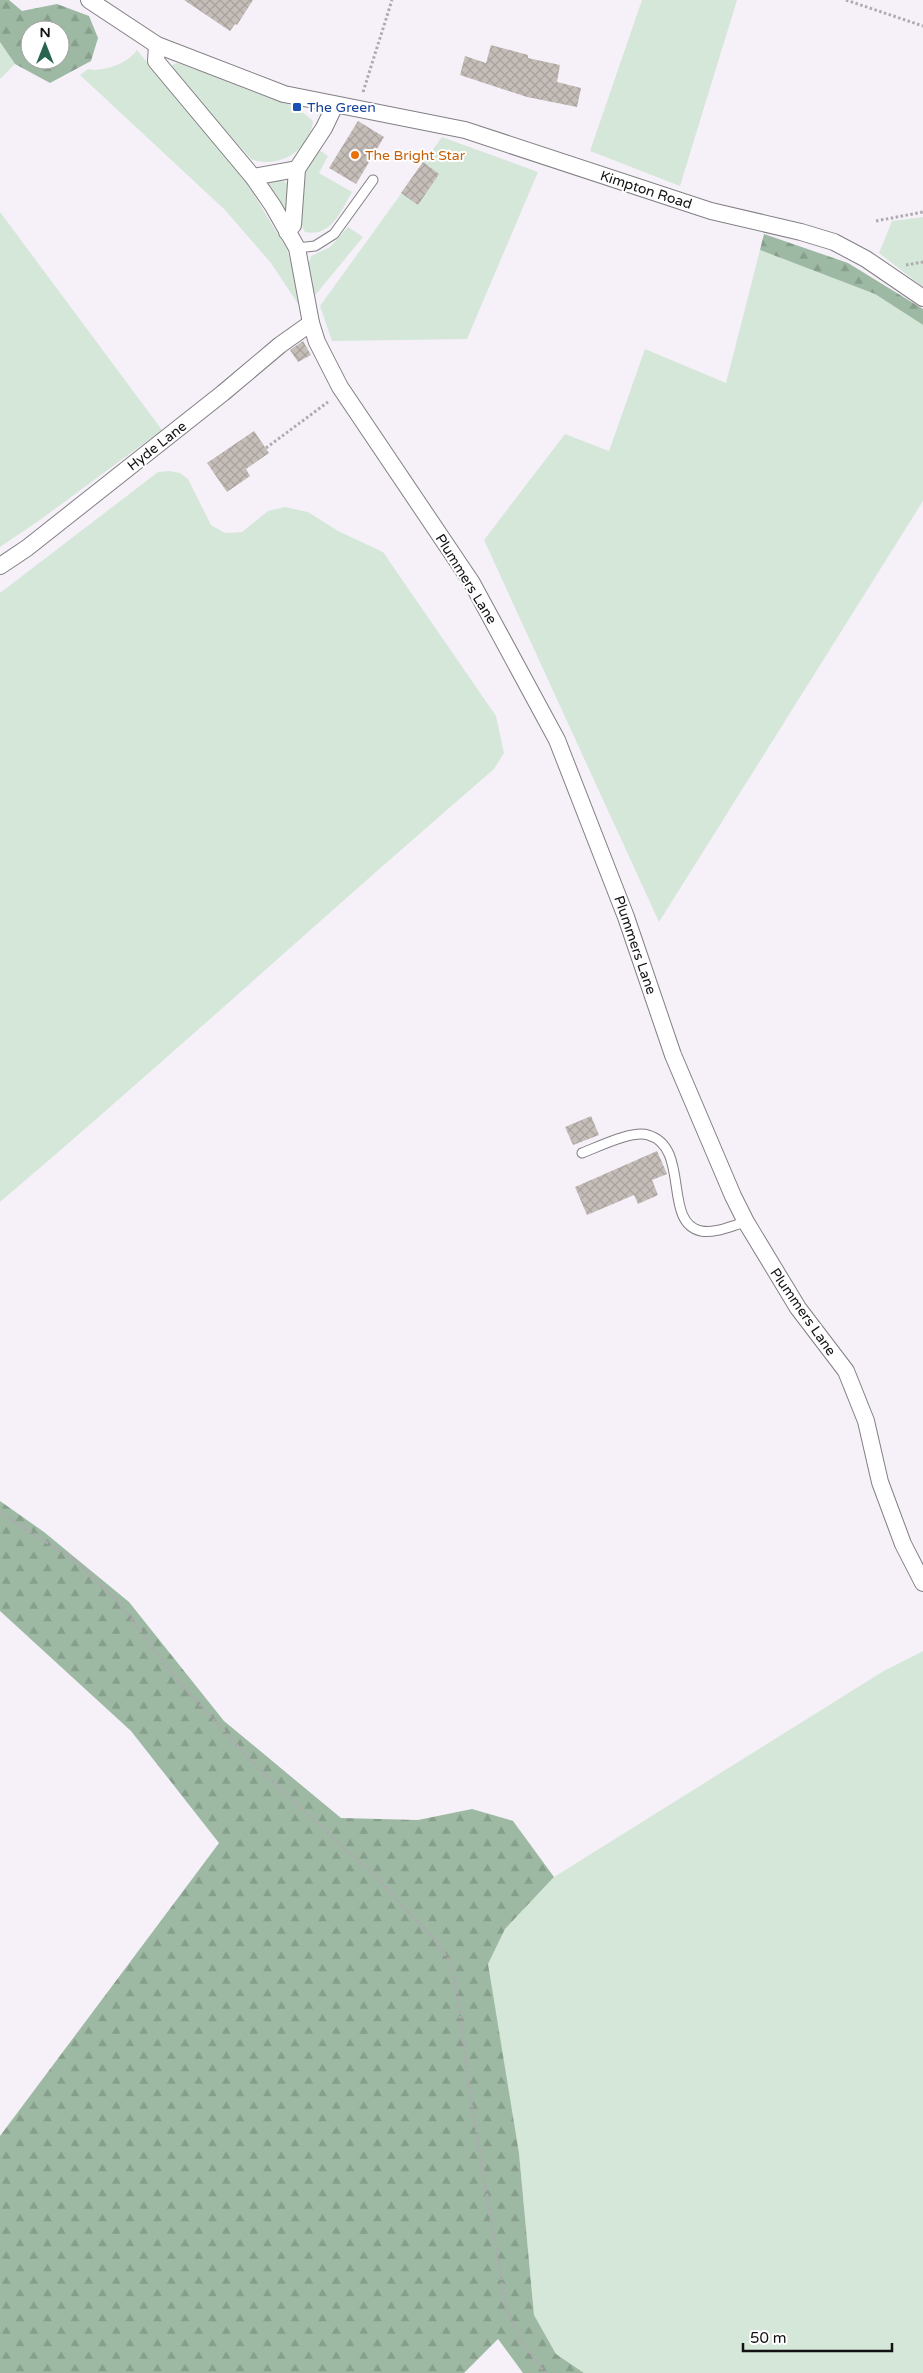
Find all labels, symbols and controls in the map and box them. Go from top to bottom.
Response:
north arrow [20,20,70,70]
text: N [39,24,51,41]
place label: The Green [307,99,376,116]
marker: The Green [291,101,303,113]
place label: The Bright Star [365,147,466,164]
marker: The Bright Star [349,149,361,161]
street label: Kimpton Road [598,167,694,213]
street label: Hyde Lane [124,418,190,474]
street label: Plummers Lane [431,531,501,627]
street label: Plummers Lane [610,894,660,997]
street label: Plummers Lane [766,1265,840,1359]
scale bar [743,2320,892,2352]
text: 50 m [750,2329,787,2347]

